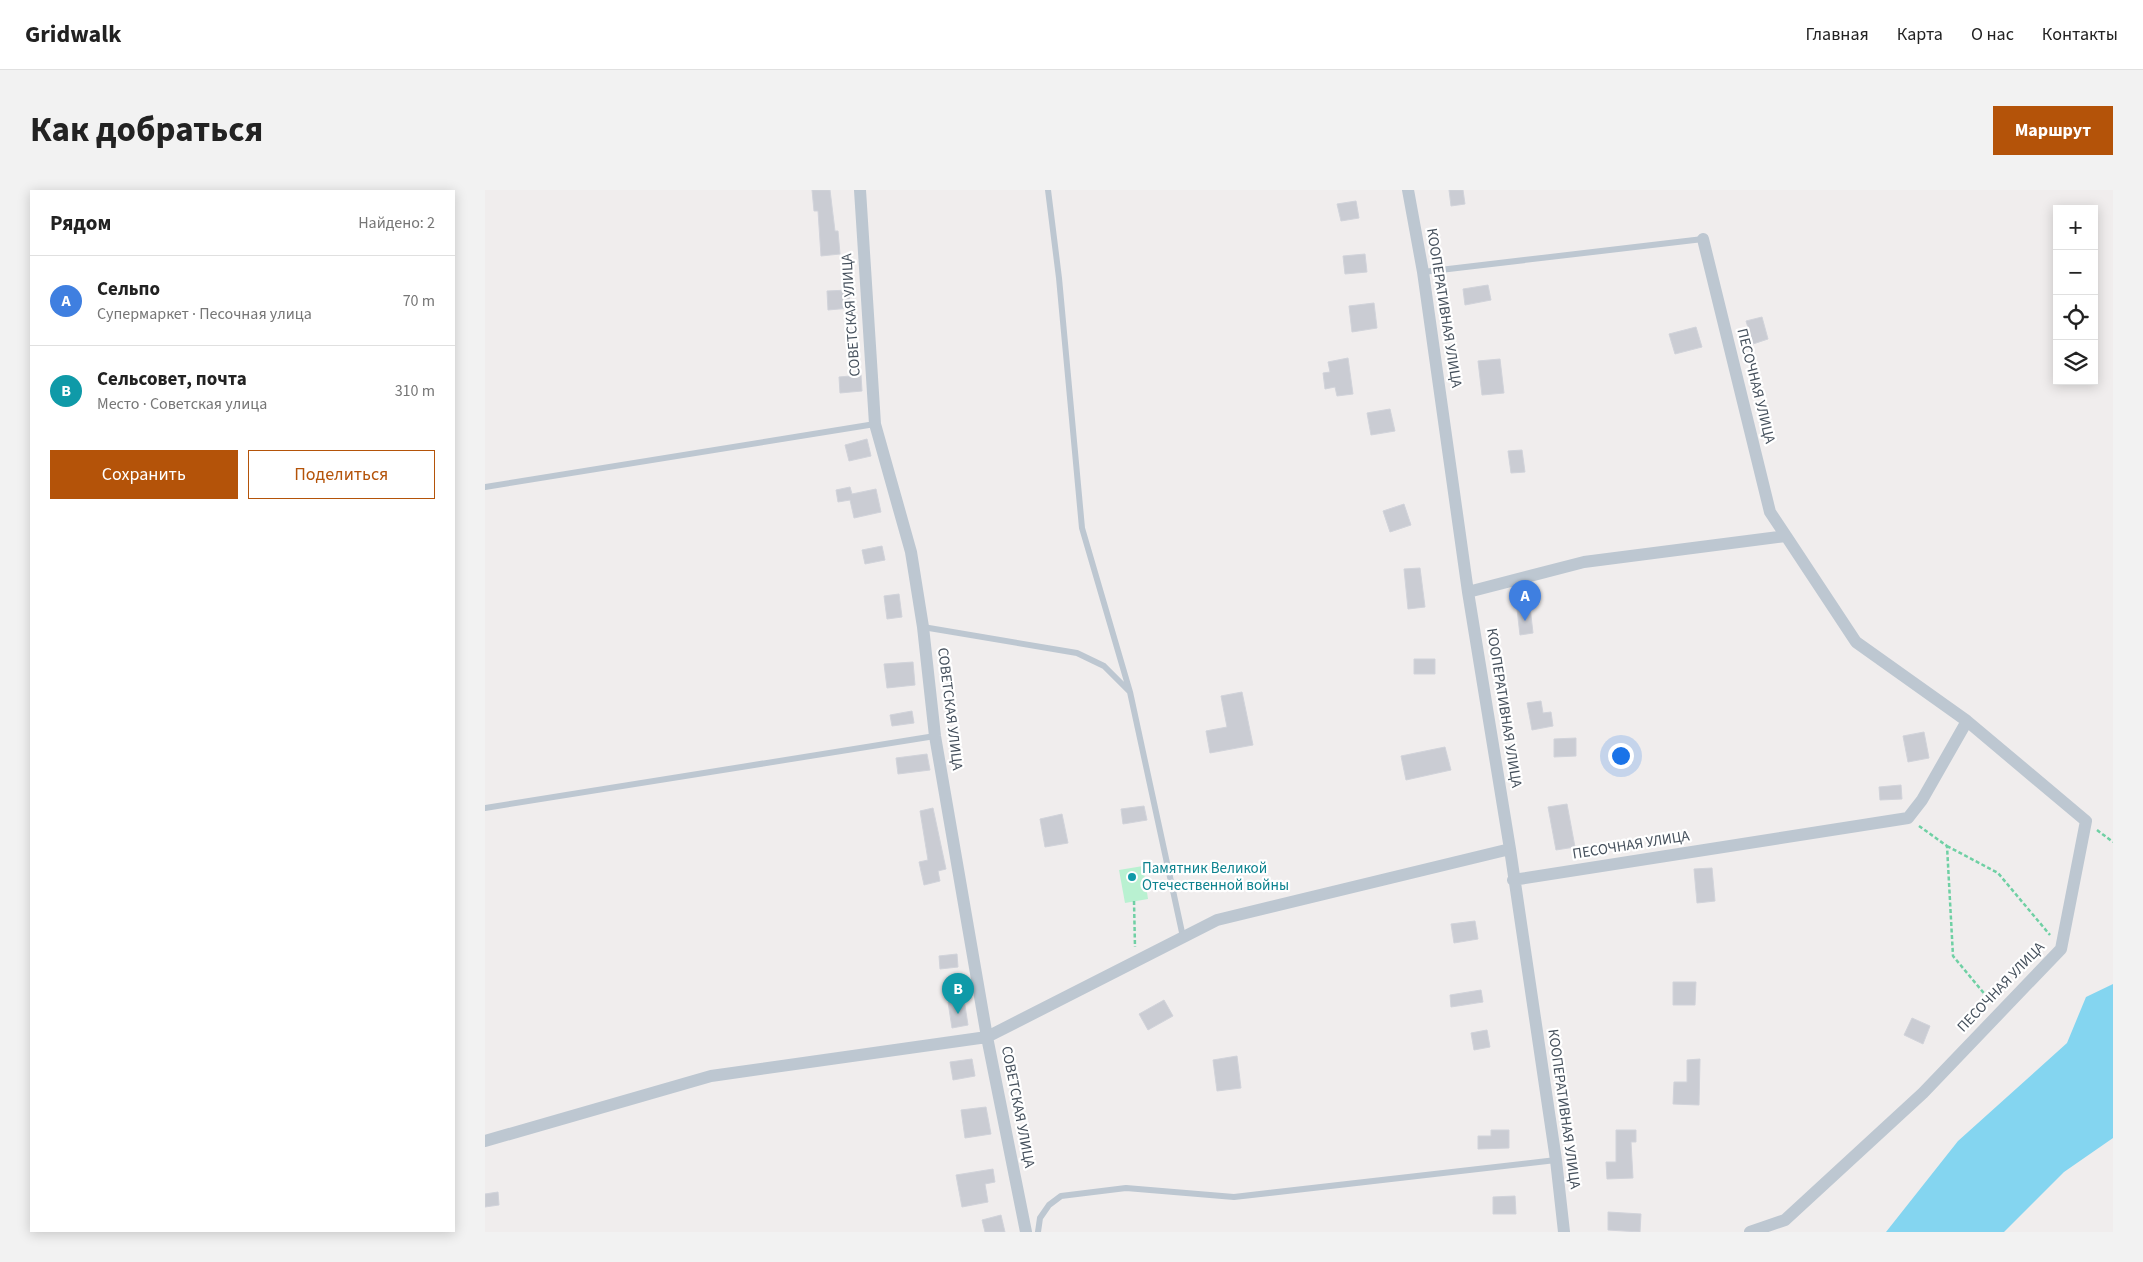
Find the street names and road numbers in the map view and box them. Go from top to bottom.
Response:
street label: КООПЕРАТИВНАЯ УЛИЦА [1421,227,1467,390]
street label: СОВЕТСКАЯ УЛИЦА [836,252,866,377]
street label: ПЕСОЧНАЯ УЛИЦА [1732,326,1781,447]
street label: КООПЕРАТИВНАЯ УЛИЦА [1481,627,1527,790]
street label: СОВЕТСКАЯ УЛИЦА [932,646,968,772]
street label: ПЕСОЧНАЯ УЛИЦА [1571,825,1692,865]
street label: ПЕСОЧНАЯ УЛИЦА [1952,937,2050,1037]
street label: КООПЕРАТИВНАЯ УЛИЦА [1542,1028,1586,1191]
street label: СОВЕТСКАЯ УЛИЦА [996,1044,1040,1170]

